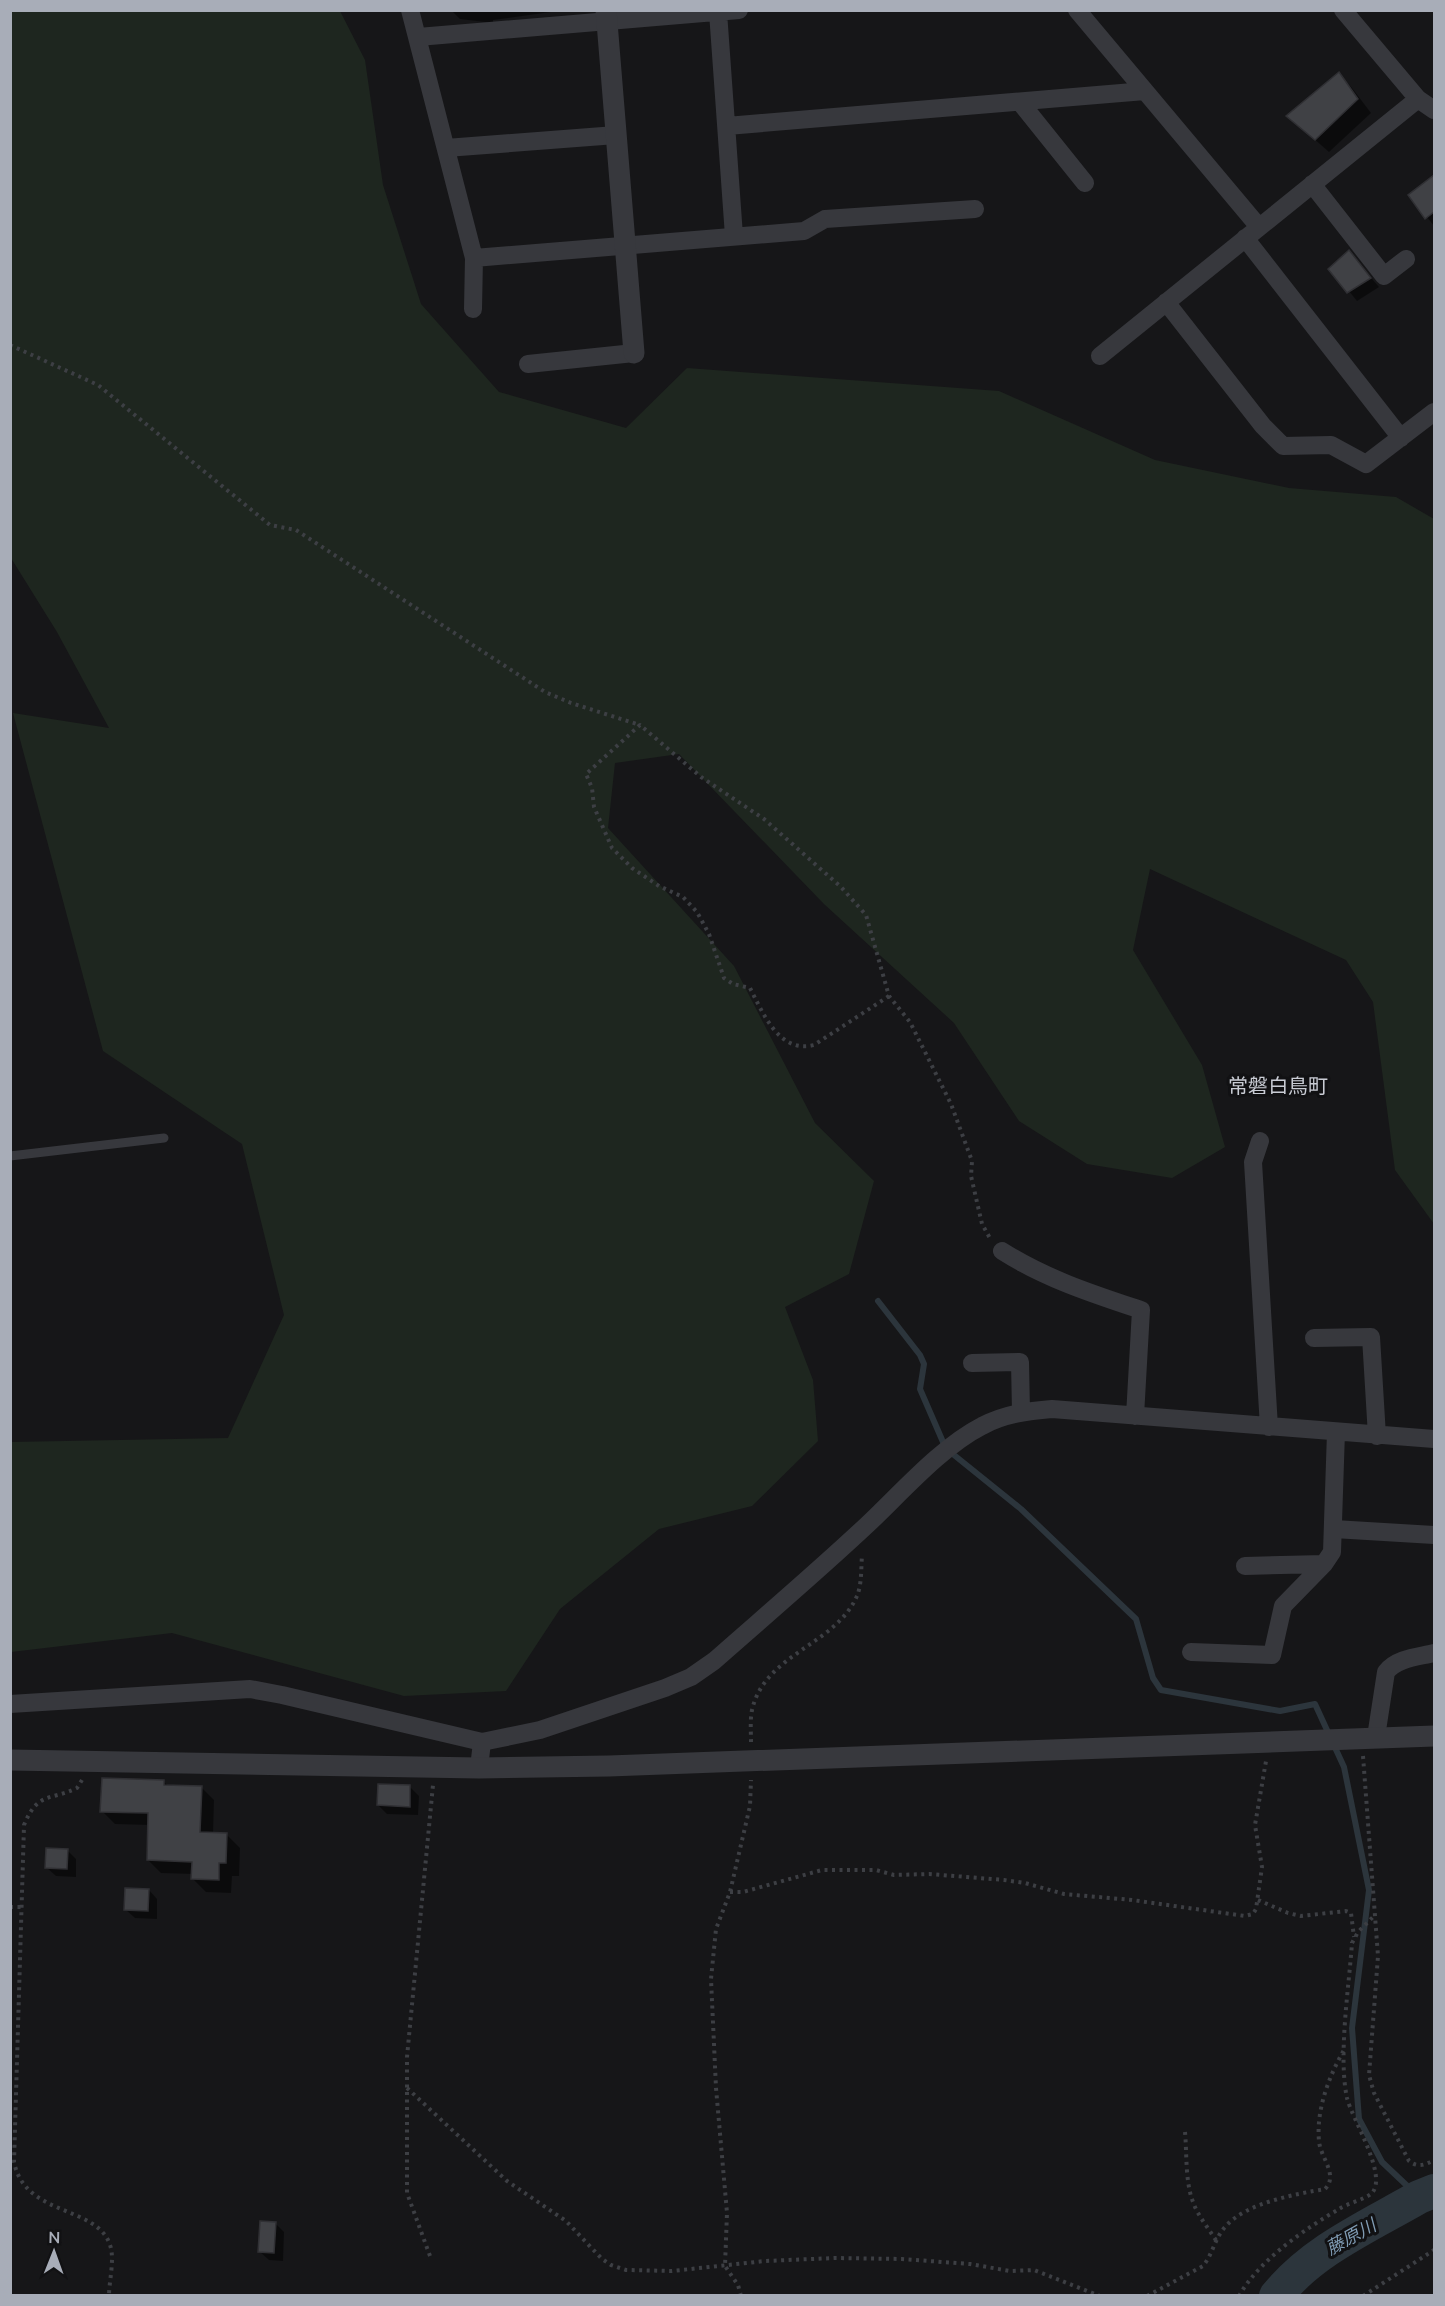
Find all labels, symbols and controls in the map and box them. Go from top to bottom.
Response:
district label: 常磐白鳥町 [1228,1073,1328,1100]
water label: 藤原川 [1322,2212,1382,2261]
north arrow [24,2222,84,2282]
text: N [48,2227,60,2249]

